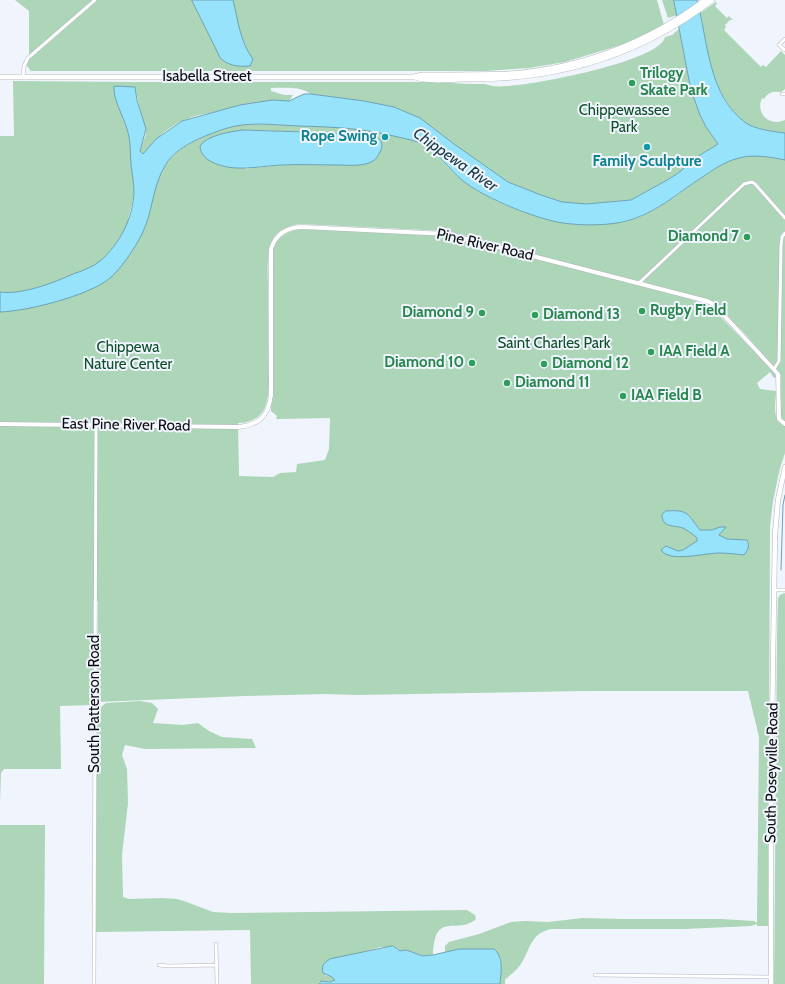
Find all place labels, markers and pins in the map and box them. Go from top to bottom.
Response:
place label: Trilogy Skate Park [640,65,708,100]
marker: Trilogy Skate Park [627,78,637,88]
place label: Rope Swing [301,128,377,146]
marker: Rope Swing [380,132,390,142]
marker: Family Sculpture [642,142,652,152]
place label: Family Sculpture [593,153,701,171]
place label: Diamond 7 [668,228,739,246]
marker: Diamond 7 [742,232,752,242]
place label: Rugby Field [650,302,726,320]
place label: Diamond 9 [402,304,474,322]
place label: Diamond 13 [543,306,620,324]
marker: Rugby Field [637,306,647,316]
marker: Diamond 9 [477,308,487,318]
marker: Diamond 13 [530,310,540,320]
place label: IAA Field A [659,343,730,361]
marker: IAA Field A [646,347,656,357]
place label: Diamond 10 [384,354,464,372]
place label: Diamond 12 [552,355,629,373]
marker: Diamond 10 [467,358,477,368]
marker: Diamond 12 [539,359,549,369]
place label: Diamond 11 [515,374,590,392]
marker: Diamond 11 [502,378,512,388]
place label: IAA Field B [631,387,702,405]
marker: IAA Field B [618,391,628,401]

